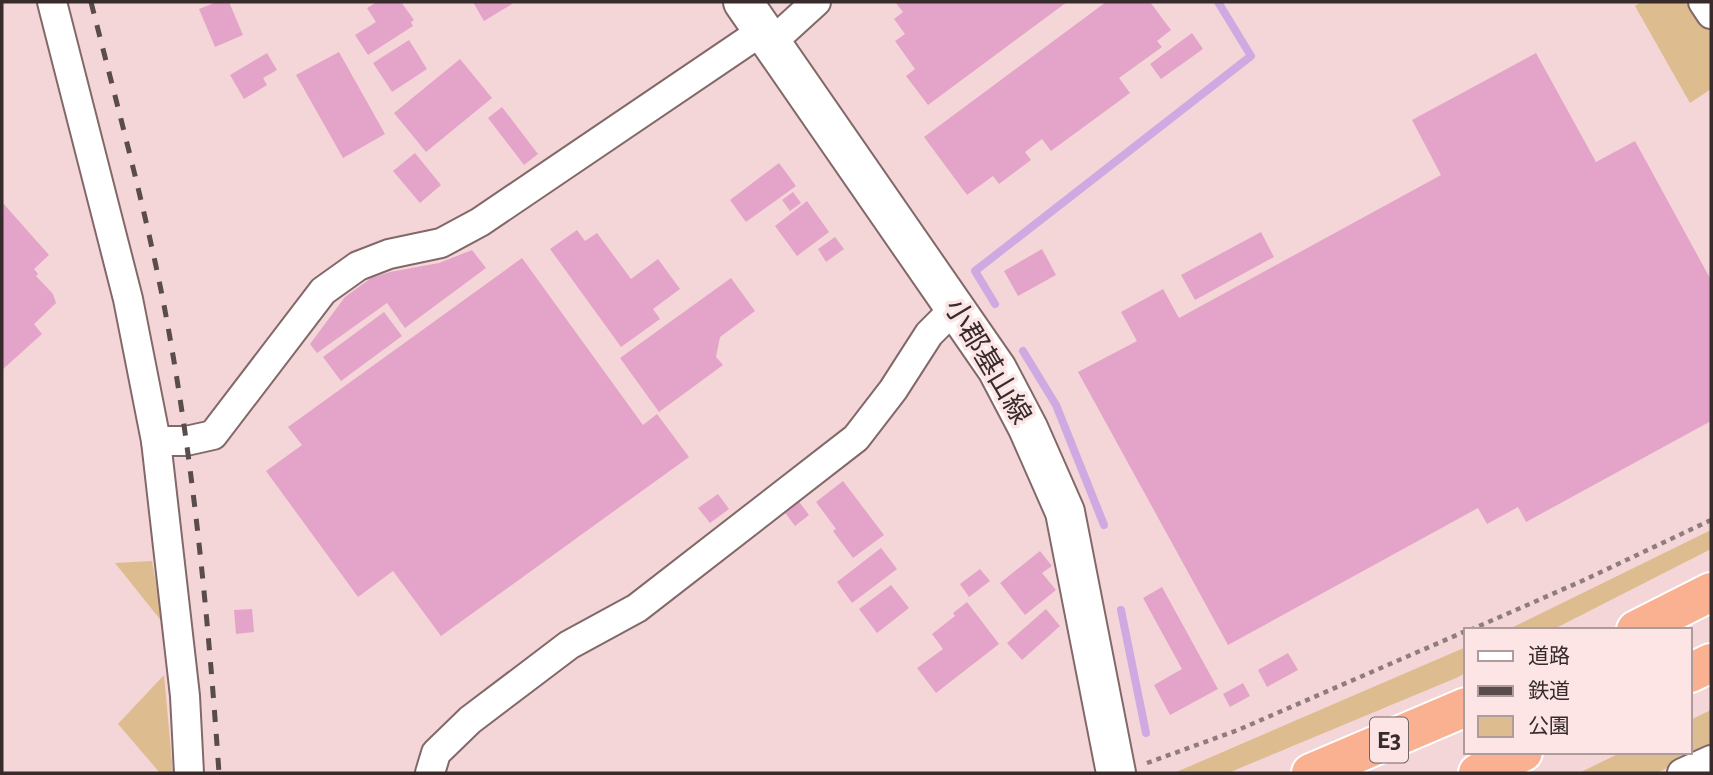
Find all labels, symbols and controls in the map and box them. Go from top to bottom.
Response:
street label: 小郡基山線 [939,294,1037,429]
legend [1464,628,1692,754]
text: 道路 [1528,645,1570,667]
text: 鉄道 [1528,680,1570,702]
text: 公園 [1528,716,1570,737]
road number: E3 [1370,718,1408,762]

